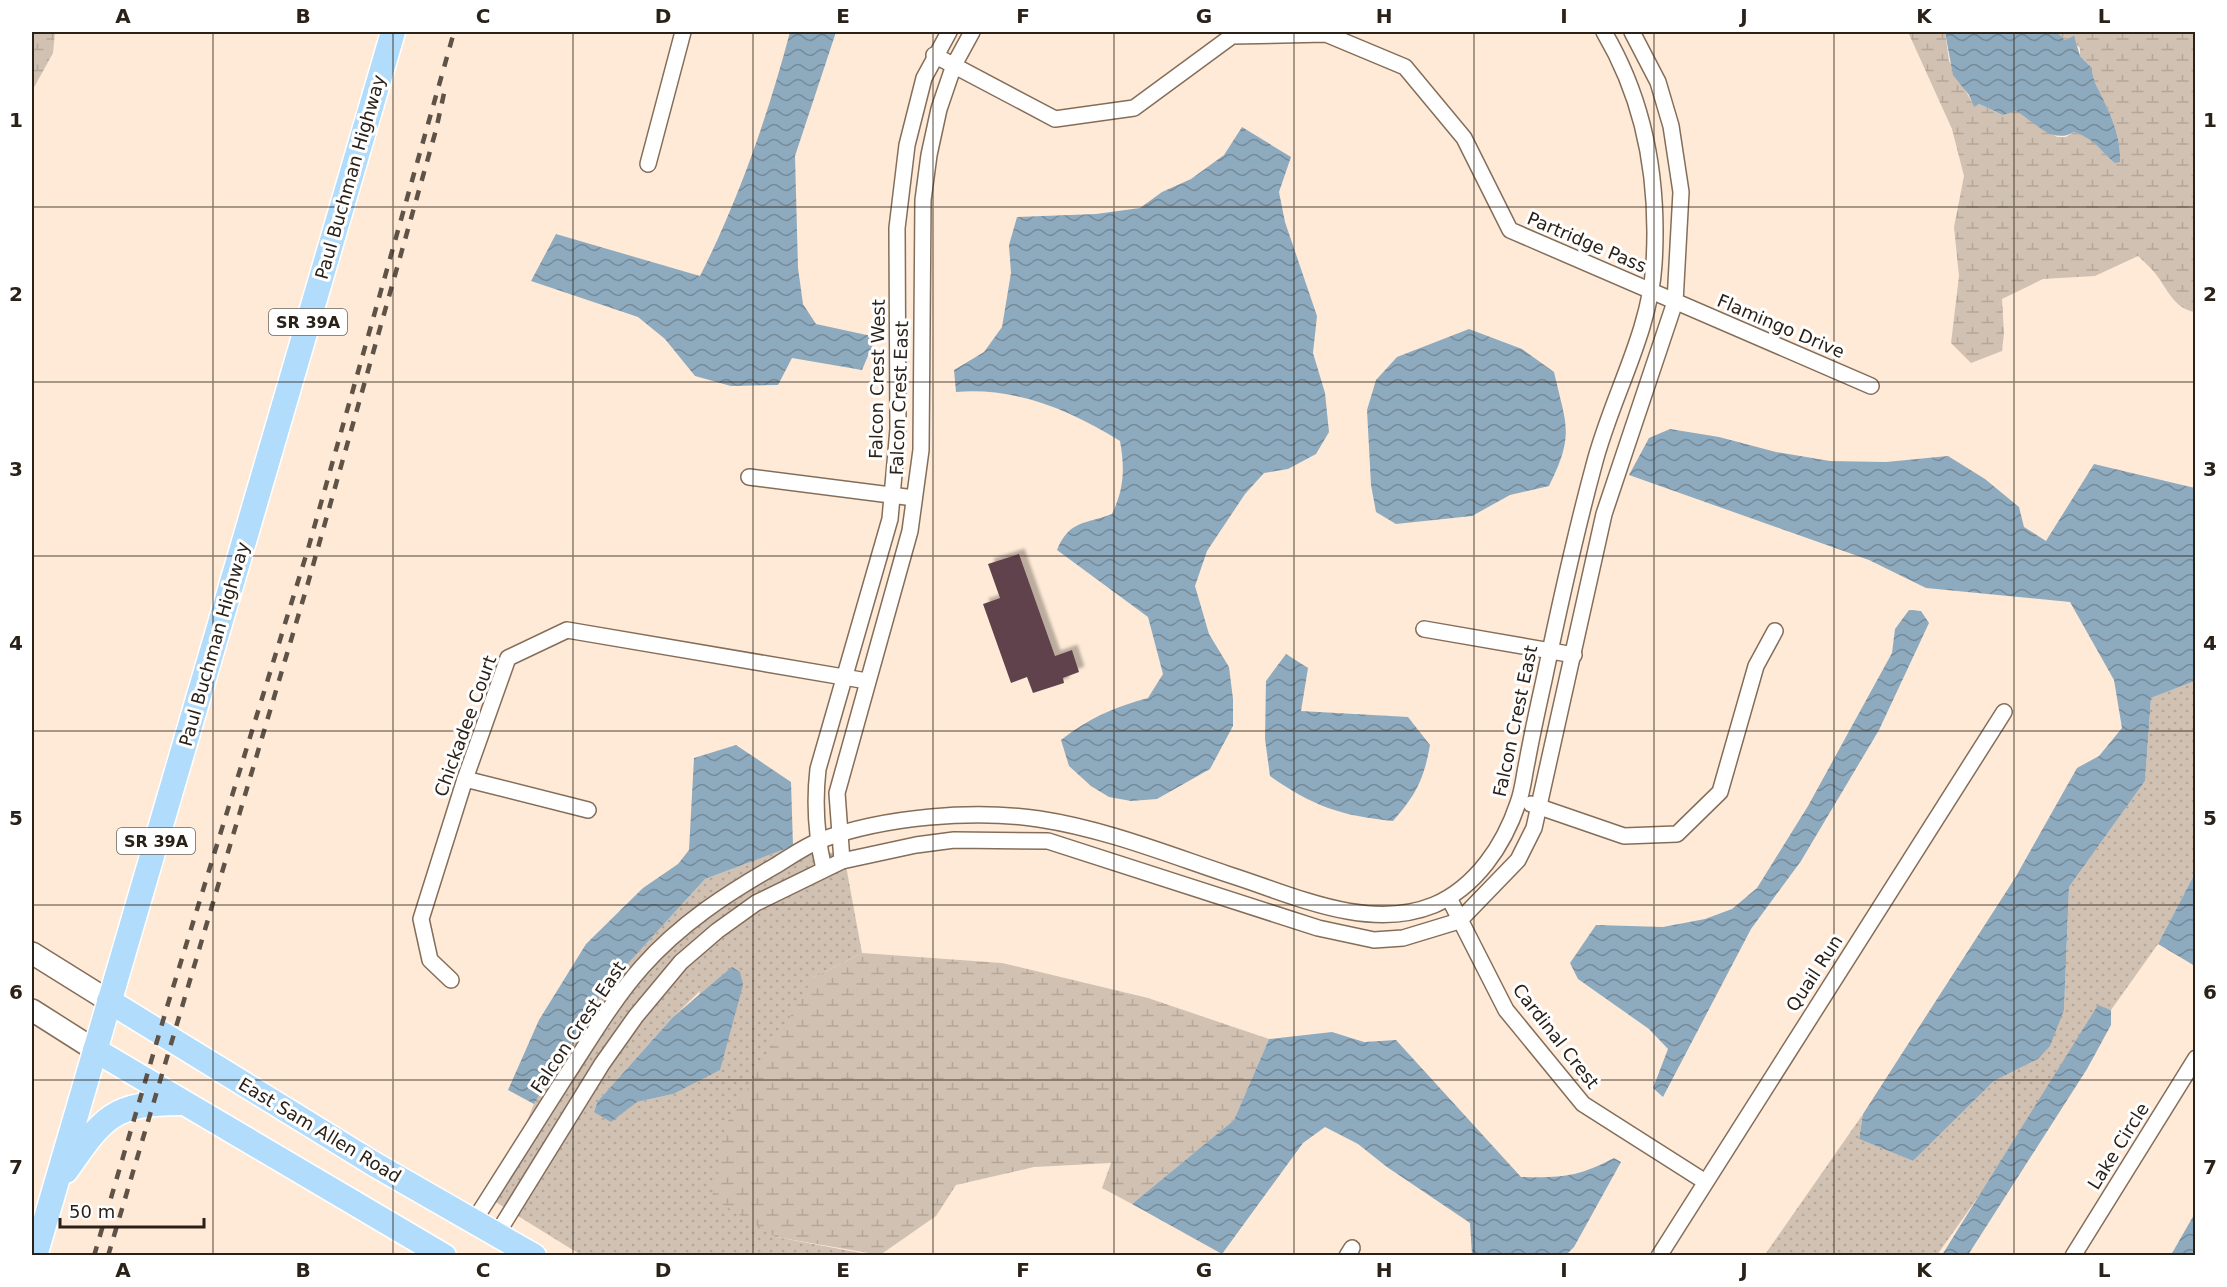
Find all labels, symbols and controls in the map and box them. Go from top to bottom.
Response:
text: A [115,4,131,28]
text: B [295,4,311,28]
text: C [476,4,490,28]
text: D [655,4,671,28]
text: E [836,4,850,28]
text: F [1016,4,1030,28]
text: G [1196,4,1212,28]
text: H [1376,4,1392,28]
text: I [1560,4,1568,28]
text: J [1738,4,1748,28]
text: K [1916,4,1933,28]
text: L [2098,4,2111,28]
street label: Paul Buchman Highway [311,72,389,282]
text: 1 [9,108,23,132]
text: 1 [2203,108,2217,132]
street label: Partridge Pass [1524,207,1650,277]
text: 2 [9,282,23,306]
text: 2 [2203,282,2217,306]
street label: Flamingo Drive [1714,290,1848,362]
street label: Falcon Crest West [865,299,889,459]
road number: SR 39A [269,309,347,335]
street label: Falcon Crest East [886,320,912,476]
text: 3 [9,457,23,481]
text: 3 [2203,457,2217,481]
street label: Paul Buchman Highway [175,539,253,749]
text: 4 [9,631,23,655]
text: 4 [2203,631,2217,655]
street label: Falcon Crest East [1489,643,1541,799]
street label: Chickadee Court [430,653,500,799]
text: 5 [9,806,23,830]
text: 5 [2203,806,2217,830]
road number: SR 39A [117,828,195,854]
street label: Quail Run [1782,931,1846,1015]
street label: Falcon Crest East [526,957,630,1097]
street label: Cardinal Crest [1509,979,1603,1093]
text: 6 [9,980,23,1004]
text: 6 [2203,980,2217,1004]
street label: East Sam Allen Road [235,1073,405,1187]
street label: Lake Circle [2083,1099,2153,1193]
text: 7 [9,1155,23,1179]
text: 7 [2203,1155,2217,1179]
scale bar [60,1191,204,1229]
text: 50 m [69,1201,115,1222]
text: A [115,1258,131,1282]
text: B [295,1258,311,1282]
text: C [476,1258,490,1282]
text: D [655,1258,671,1282]
text: E [836,1258,850,1282]
text: F [1016,1258,1030,1282]
text: G [1196,1258,1212,1282]
text: H [1376,1258,1392,1282]
text: I [1560,1258,1568,1282]
text: J [1738,1258,1748,1282]
text: K [1916,1258,1933,1282]
text: L [2098,1258,2111,1282]

